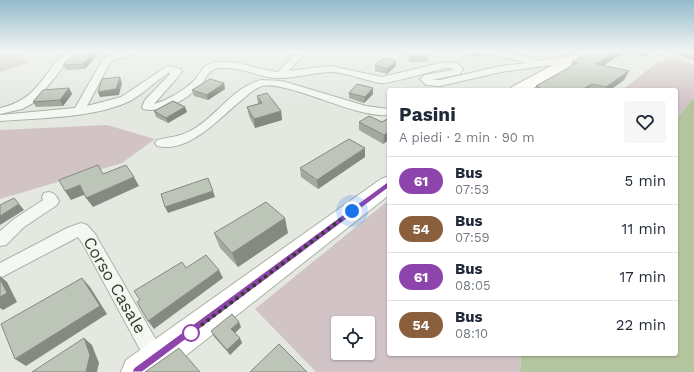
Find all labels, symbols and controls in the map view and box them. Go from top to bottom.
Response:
button: heart [624,101,666,143]
text: Pasini [399,103,456,126]
text: A piedi · 2 min · 90 m [399,130,535,145]
text: Bus [455,164,483,182]
text: 5 min [625,172,666,190]
text: 61 [414,173,428,189]
text: 07:53 [455,182,489,197]
your location [342,201,362,221]
text: Bus [455,212,483,230]
text: 11 min [622,220,666,238]
text: 54 [412,221,430,237]
text: 07:59 [455,230,490,245]
street label: Corso Casale [79,233,151,337]
text: Bus [455,260,483,278]
text: 17 min [619,268,666,286]
text: 61 [414,269,428,285]
text: 08:05 [455,278,491,293]
text: Bus [455,308,483,326]
map controls [331,316,375,360]
button: locate [331,316,375,360]
text: 22 min [616,316,666,334]
text: 54 [412,317,430,333]
unlabelled marker [182,324,200,342]
text: 08:10 [455,326,488,341]

